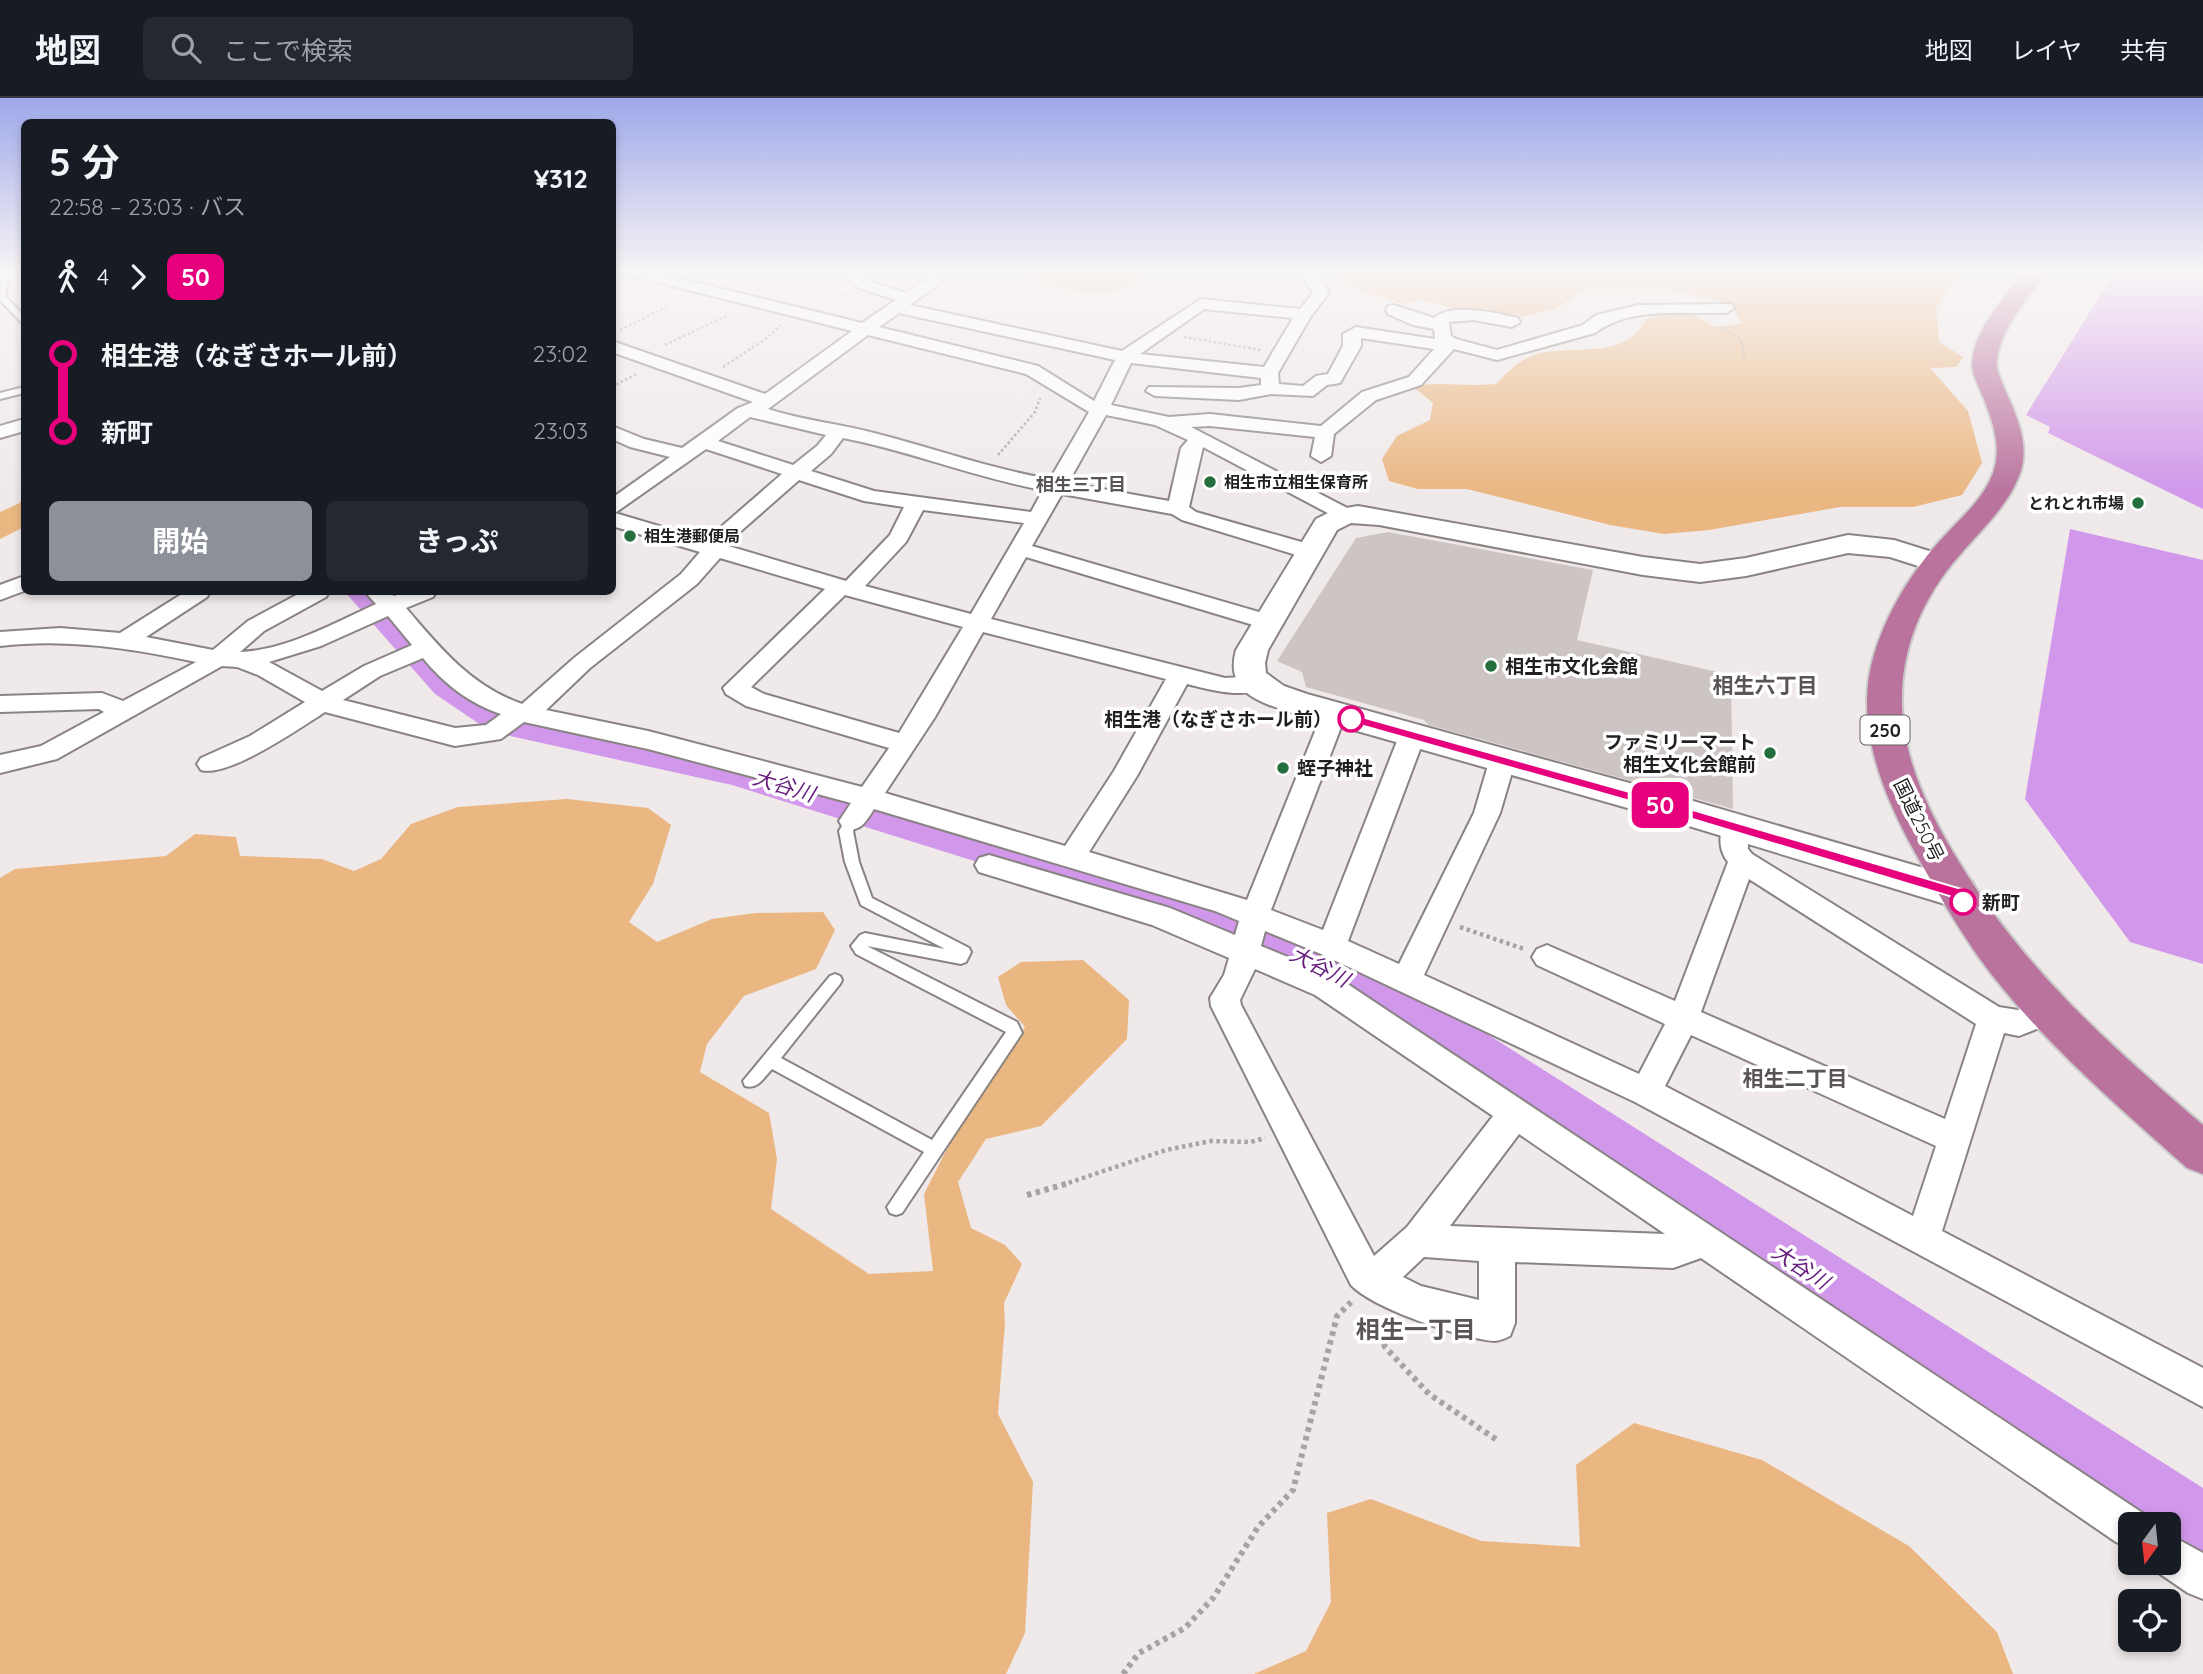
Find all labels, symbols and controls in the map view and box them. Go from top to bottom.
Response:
search box [143,17,633,80]
text: 地図 [35,29,101,70]
icon: search [167,29,205,67]
text: ここで検索 [223,34,353,67]
text: 地図 [1925,35,1973,65]
text: レイヤ [2011,35,2082,65]
text: 共有 [2120,35,2168,65]
text: 5 分 [49,138,120,186]
text: ¥312 [534,162,588,195]
text: 22:58 – 23:03 · バス [49,192,246,221]
icon: walk [49,258,87,296]
icon: forward [119,258,157,296]
text: 4 [97,262,109,291]
text: 50 [181,262,210,292]
text: 相生港（なぎさホール前） [101,339,413,372]
text: 23:02 [532,339,588,368]
text: 新町 [101,416,153,449]
text: 23:03 [533,416,588,445]
place label: 相生市立相生保育所 [1224,472,1368,492]
district label: 相生三丁目 [1036,473,1126,496]
marker: 相生市立相生保育所 [1202,474,1218,490]
place label: とれとれ市場 [2028,493,2124,513]
marker: とれとれ市場 [2130,495,2146,511]
button: 開始 [49,501,312,581]
button: きっぷ [326,501,588,581]
place label: 相生港郵便局 [644,526,740,546]
marker: 相生港郵便局 [622,528,638,544]
place label: 相生市文化会館 [1505,654,1638,678]
marker: 相生市文化会館 [1483,658,1499,674]
district label: 相生六丁目 [1713,672,1818,698]
marker: 相生港（なぎさホール前） [1338,706,1364,732]
place label: 相生港（なぎさホール前） [1104,707,1332,731]
road number: 250 [1860,716,1910,744]
place label: ファミリーマート 相生文化会館前 [1604,730,1756,776]
marker: ファミリーマート 相生文化会館前 [1762,745,1778,761]
place label: 蛭子神社 [1297,756,1373,780]
marker: 蛭子神社 [1275,760,1291,776]
water label: 大谷川 [750,763,820,807]
street label: 国道250号 [1889,775,1949,865]
line badge: 50 [1628,782,1692,828]
text: 50 [1646,790,1674,820]
marker: 新町 [1950,889,1976,915]
place label: 新町 [1982,890,2020,914]
water label: 大谷川 [1286,940,1356,993]
district label: 相生二丁目 [1743,1065,1848,1091]
water label: 大谷川 [1768,1238,1836,1295]
district label: 相生一丁目 [1356,1314,1476,1344]
north arrow [2118,1512,2180,1575]
map controls [2118,1512,2181,1652]
button: locate [2118,1589,2181,1652]

